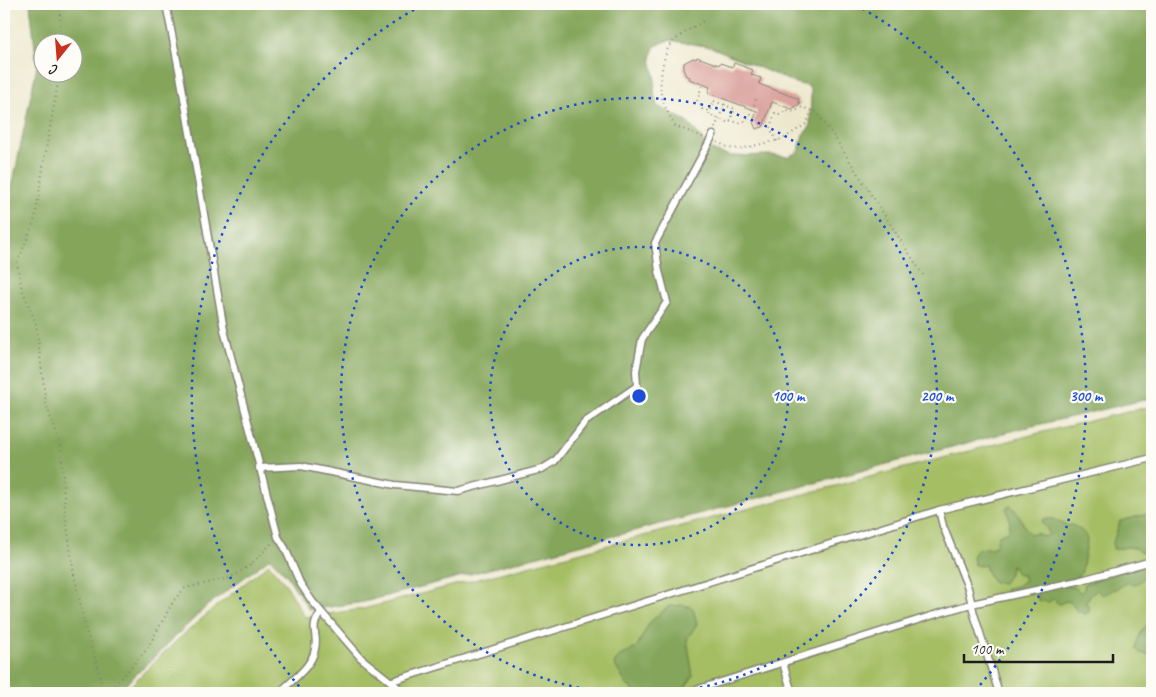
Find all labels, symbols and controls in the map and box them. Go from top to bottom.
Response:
north arrow [32,32,82,82]
text: С [47,60,60,79]
centre of rings [630,387,648,405]
text: 100 m [772,387,806,406]
text: 200 m [921,387,955,406]
text: 300 m [1070,387,1104,406]
scale bar [964,632,1112,664]
text: 100 m [971,640,1005,659]

